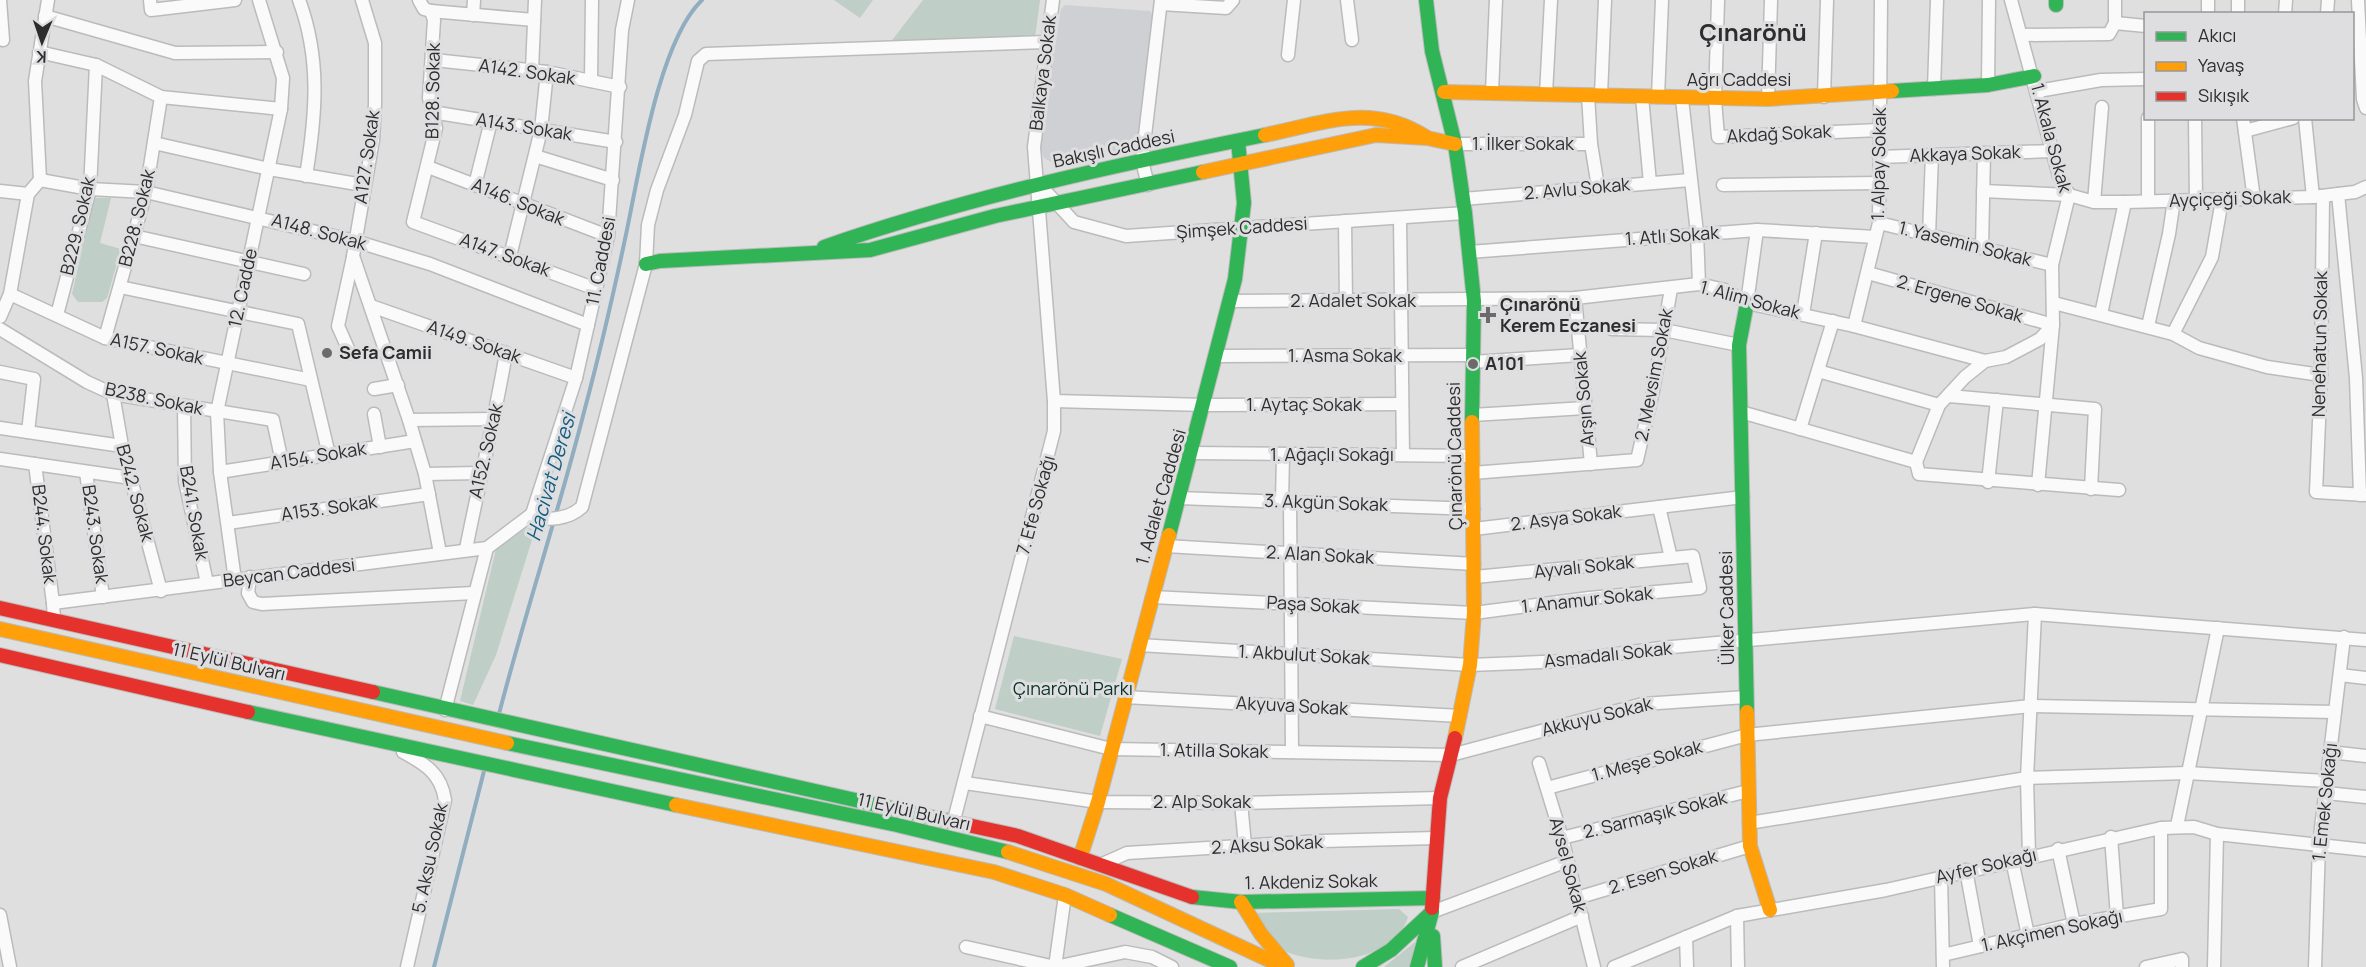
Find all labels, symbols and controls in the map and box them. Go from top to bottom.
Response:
north arrow [12,12,72,72]
legend [2144,12,2354,120]
street label: Balkaya Sokak [1023,13,1061,132]
district label: Çınarönü [1699,15,1807,48]
text: Akıcı [2198,23,2236,47]
street label: B128. Sokak [419,41,445,139]
text: K [35,46,47,68]
street label: A142. Sokak [477,52,578,90]
text: Yavaş [2198,53,2244,77]
street label: Ağrı Caddesi [1687,67,1791,91]
street label: 1. Akala Sokak [2026,80,2078,196]
text: Sıkışık [2198,83,2250,107]
street label: 1. Alpay Sokak [1865,106,1891,221]
street label: A127. Sokak [348,107,385,205]
street label: A143. Sokak [474,107,575,146]
street label: Akdağ Sokak [1726,118,1833,148]
street label: Bakışlı Caddesi [1051,123,1177,173]
street label: 1. İlker Sokak [1472,131,1575,155]
street label: Akkaya Sokak [1909,139,2022,167]
street label: B228. Sokak [112,165,160,269]
street label: 2. Avlu Sokak [1523,171,1632,205]
street label: A146. Sokak [468,172,569,231]
street label: B229. Sokak [54,173,100,277]
street label: Ayçiçeği Sokak [2169,184,2292,212]
street label: A148. Sokak [269,207,370,255]
street label: Şimşek Caddesi [1176,210,1308,244]
street label: 11. Caddesi [580,214,620,307]
street label: 1. Yasemin Sokak [1896,215,2035,271]
street label: 1. Atlı Sokak [1624,220,1721,250]
street label: A147. Sokak [457,227,555,282]
street label: 12. Cadde [222,246,262,330]
street label: 2. Ergene Sokak [1894,269,2027,328]
street label: Nenehatun Sokak [2306,270,2332,417]
street label: 1. Alim Sokak [1698,274,1804,324]
street label: 2. Adalet Sokak [1290,288,1417,312]
place label: Çınarönü Kerem Eczanesi [1500,292,1636,337]
street label: 2. Mevsim Sokak [1628,305,1678,443]
marker: Çınarönü Kerem Eczanesi [1481,308,1495,322]
street label: A149. Sokak [424,314,525,369]
street label: A157. Sokak [109,326,207,370]
place label: Sefa Camii [339,340,432,364]
street label: 1. Asma Sokak [1288,343,1403,367]
marker: Sefa Camii [320,346,334,360]
street label: Arşın Sokak [1567,350,1599,447]
place label: A101 [1485,351,1525,375]
marker: A101 [1466,357,1480,371]
street label: B238. Sokak [103,376,206,420]
street label: Çınarönü Caddesi [1441,382,1467,530]
street label: 1. Aytaç Sokak [1246,392,1363,416]
street label: A152. Sokak [462,400,508,500]
water label: Hacivat Deresi [519,408,582,544]
street label: 1. Adalet Caddesi [1129,426,1191,568]
street label: A154. Sokak [268,435,369,474]
street label: B242. Sokak [111,442,161,545]
street label: 1. Ağaçlı Sokağı [1270,442,1394,466]
street label: 7. Efe Sokağı [1010,452,1060,557]
street label: B241. Sokak [175,464,215,563]
street label: B244. Sokak [27,483,63,586]
street label: B243. Sokak [77,483,115,586]
street label: A153. Sokak [279,488,379,526]
street label: 3. Akgün Sokak [1264,488,1389,516]
street label: 2. Asya Sokak [1509,498,1624,536]
street label: 2. Alan Sokak [1266,539,1376,569]
street label: Ayvalı Sokak [1533,549,1636,583]
street label: Ülker Caddesi [1713,551,1739,666]
street label: Beycan Caddesi [221,552,356,592]
street label: 1. Anamur Sokak [1520,580,1655,618]
street label: Paşa Sokak [1266,590,1361,618]
street label: Asmadalı Sokak [1543,635,1674,673]
street label: 11 Eylül Bulvarı [170,636,288,686]
street label: 1. Akbulut Sokak [1238,639,1371,669]
park label: Çınarönü Parkı [1013,676,1133,700]
street label: Akyuva Sokak [1235,690,1350,720]
street label: Akkuyu Sokak [1539,690,1656,741]
street label: 1. Meşe Sokak [1589,734,1706,786]
street label: 1. Atilla Sokak [1160,737,1270,763]
street label: 1. Emek Sokağı [2306,742,2342,862]
street label: 2. Sarmaşık Sokak [1581,784,1730,843]
street label: 11 Eylül Bulvarı [855,786,973,836]
street label: 2. Alp Sokak [1153,789,1252,813]
street label: 5. Aksu Sokak [406,799,453,915]
street label: Aysel Sokak [1545,815,1593,916]
street label: 2. Aksu Sokak [1210,829,1325,859]
street label: Ayfer Sokağı [1933,842,2039,888]
street label: 2. Esen Sokak [1606,843,1721,899]
street label: 1. Akdeniz Sokak [1244,868,1379,894]
street label: 1. Akçimen Sokağı [1979,903,2125,957]

